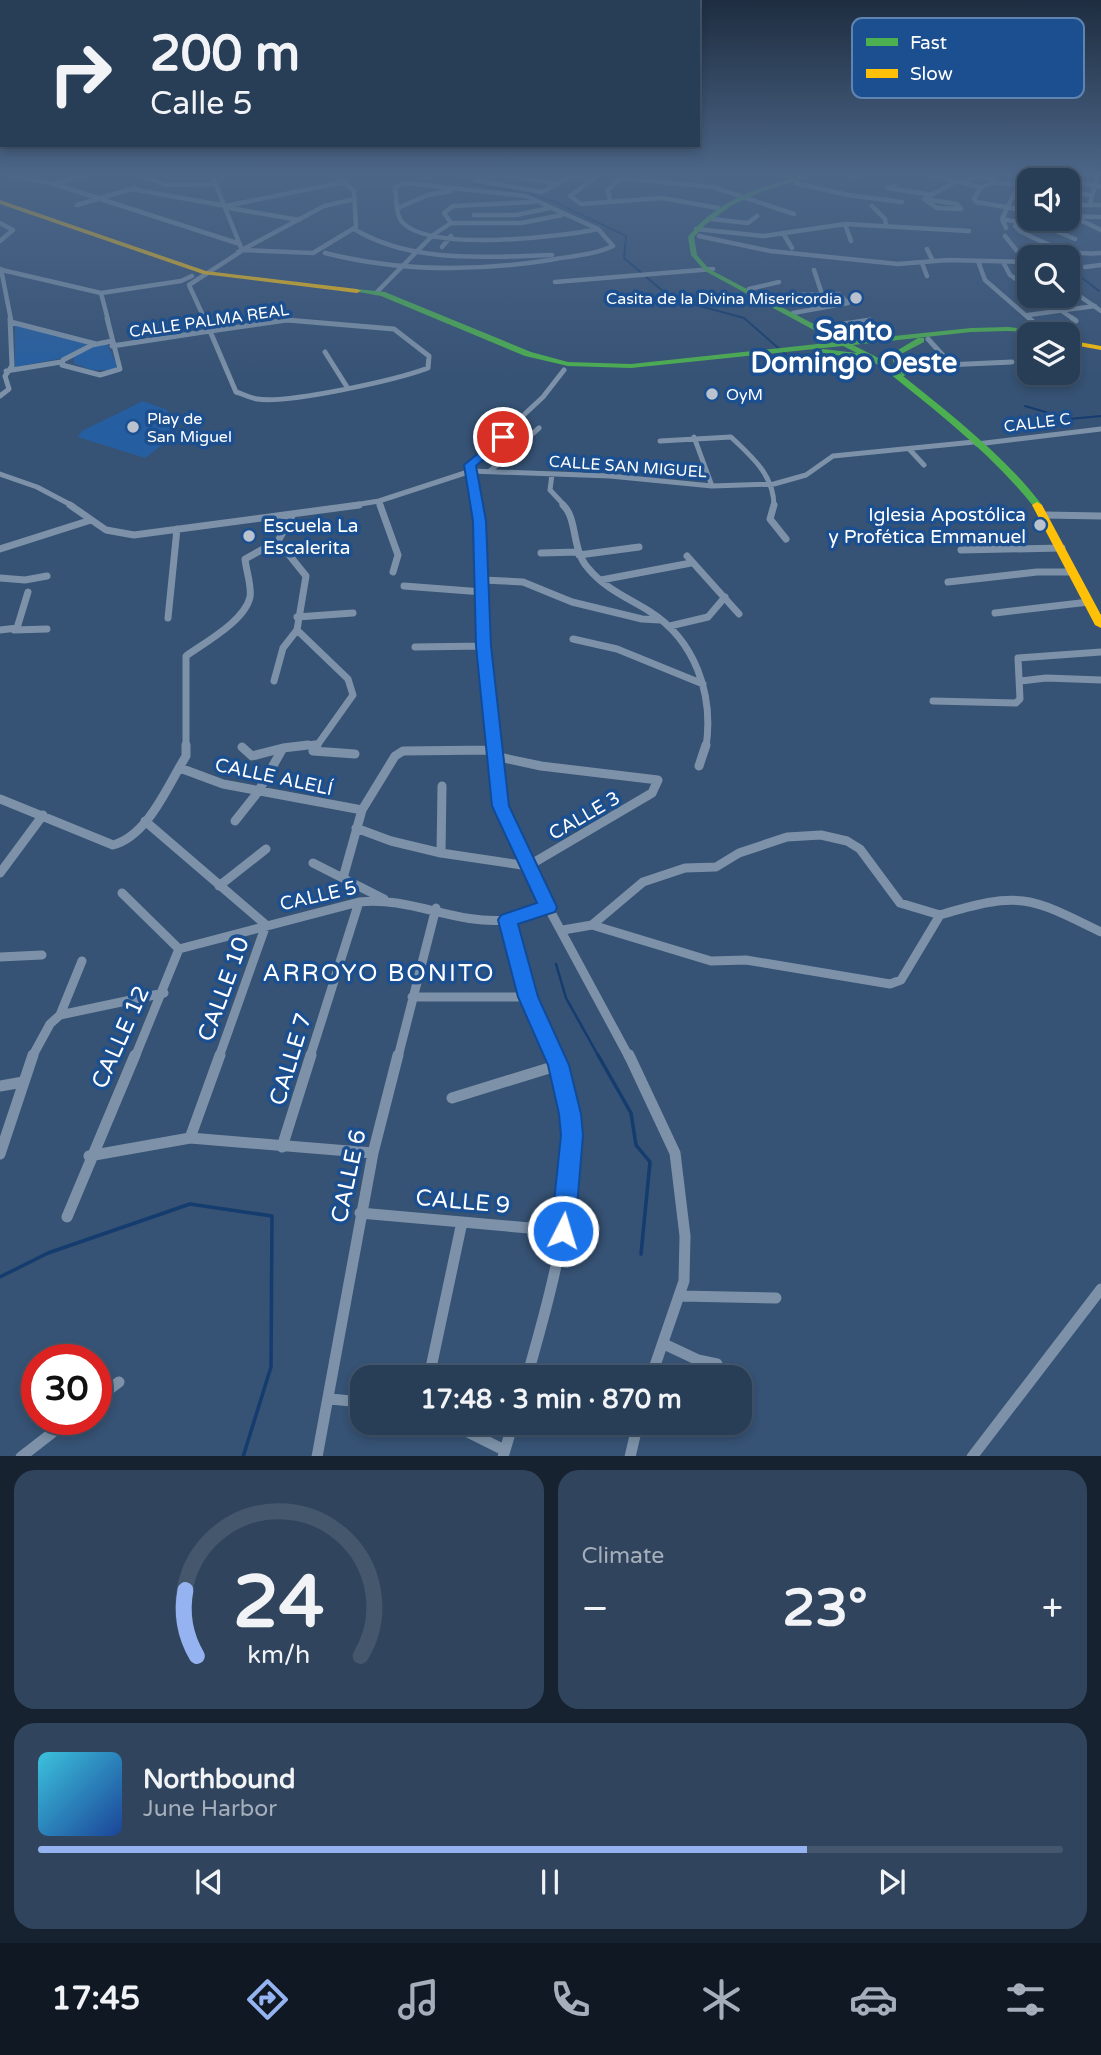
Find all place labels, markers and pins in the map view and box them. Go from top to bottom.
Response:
place label: Casita de la Divina Misericordia [606,289,842,309]
marker: Casita de la Divina Misericordia [848,290,864,306]
place label: OyM [726,385,763,405]
marker: OyM [704,386,720,402]
pin [473,407,533,467]
place label: Play de San Miguel [147,409,232,447]
marker: Play de San Miguel [125,419,141,435]
place label: Iglesia Apostólica y Profética Emmanuel [828,504,1026,548]
place label: Escuela La Escalerita [263,515,359,559]
marker: Iglesia Apostólica y Profética Emmanuel [1032,517,1048,533]
marker: Escuela La Escalerita [241,528,257,544]

